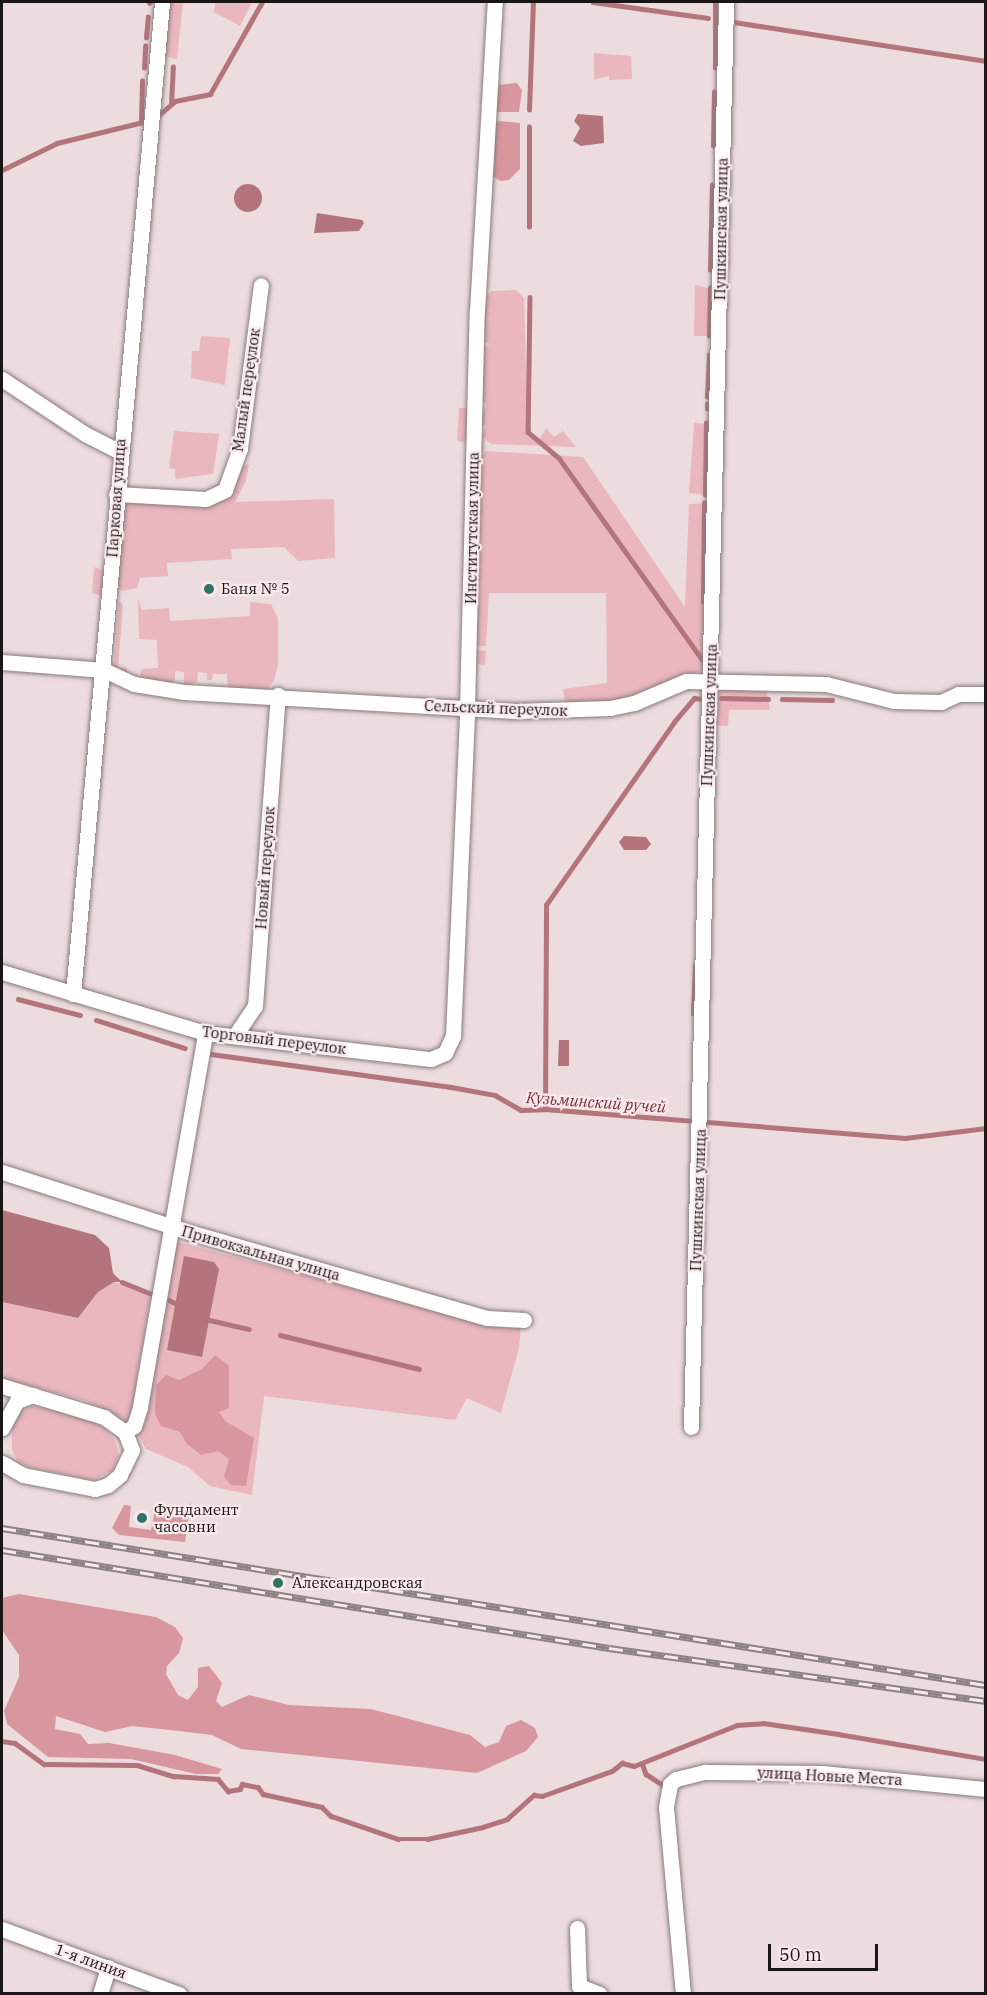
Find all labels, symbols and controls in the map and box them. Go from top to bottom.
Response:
street label: Пушкинская улица [711,158,731,300]
street label: Малый переулок [228,327,264,453]
street label: Парковая улица [103,438,129,558]
street label: Институтская улица [462,452,482,604]
place label: Баня № 5 [221,580,290,598]
marker: Баня № 5 [202,582,216,596]
street label: Пушкинская улица [698,643,720,787]
street label: Сельский переулок [424,697,568,719]
street label: Новый переулок [252,806,278,930]
street label: Торговый переулок [201,1022,347,1058]
water label: Кузьминский ручей [525,1088,667,1116]
street label: Пушкинская улица [687,1128,709,1272]
street label: Привокзальная улица [180,1222,342,1284]
place label: Фундамент часовни [154,1500,239,1535]
marker: Фундамент часовни [135,1511,149,1525]
marker: Александровская [269,1574,287,1592]
place label: Александровская [292,1574,423,1592]
street label: улица Новые Места [757,1763,903,1789]
scale bar [771,1932,880,1970]
street label: 1-я линия [53,1940,129,1982]
text: 50 m [779,1943,822,1966]

